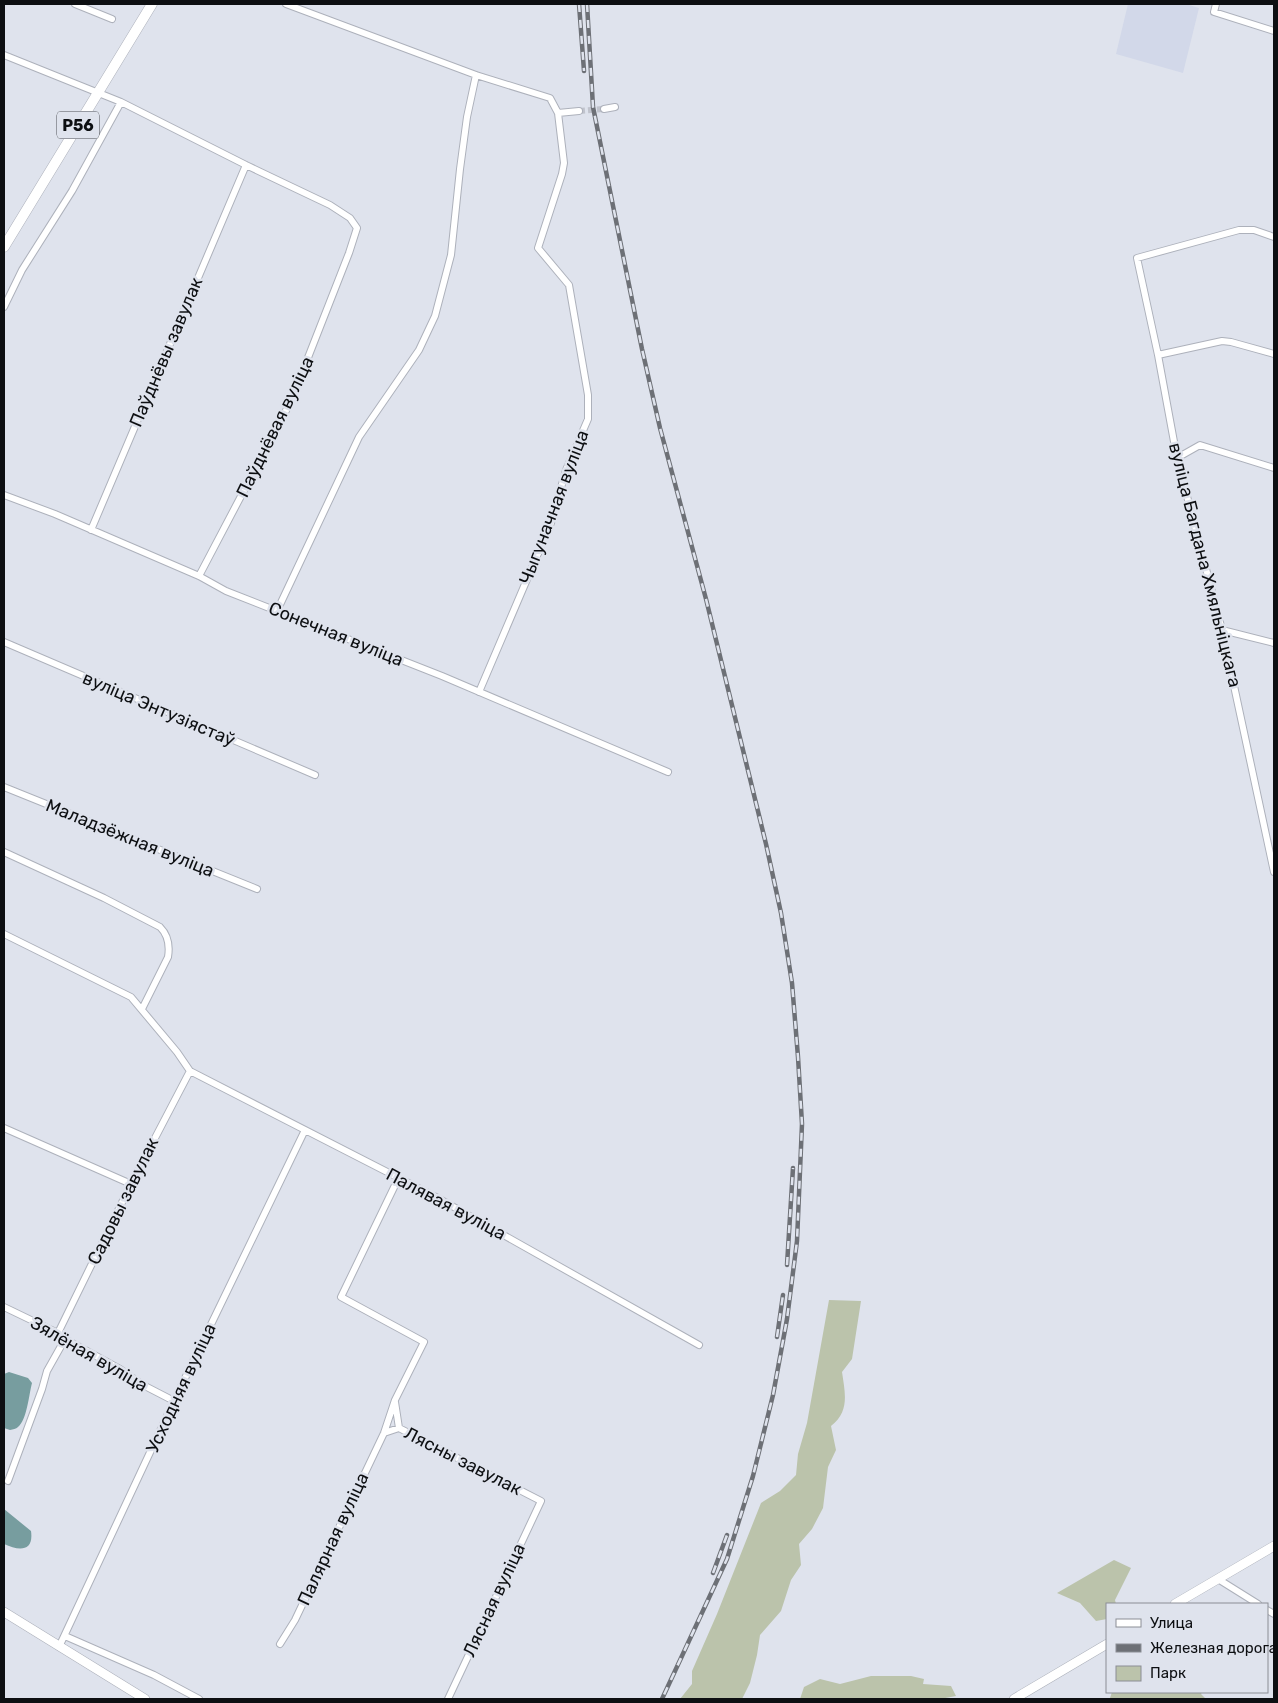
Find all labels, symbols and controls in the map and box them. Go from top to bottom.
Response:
road number: Р56 [57,112,99,138]
street label: Паўднёвы завулак [125,274,208,430]
street label: Паўднёвая вуліца [231,353,319,501]
street label: Чыгуначная вуліца [514,427,594,587]
street label: вуліца Багдана Хмяльніцкага [1164,440,1246,690]
street label: Сонечная вуліца [265,597,407,671]
street label: вуліца Энтузіястаў [79,667,239,751]
street label: Маладзёжная вуліца [43,794,217,882]
street label: Садовы завулак [83,1133,163,1268]
street label: Палявая вуліца [382,1163,510,1245]
street label: Зялёная вуліца [26,1312,152,1396]
street label: Усходняя вуліца [141,1320,221,1456]
street label: Лясны завулак [400,1422,526,1500]
street label: Палярная вуліца [293,1469,373,1609]
street label: Лясная вуліца [458,1540,530,1660]
legend [1106,1603,1268,1693]
text: Улица [1150,1614,1193,1632]
text: Железная дорога [1150,1639,1277,1657]
text: Парк [1150,1664,1186,1682]

